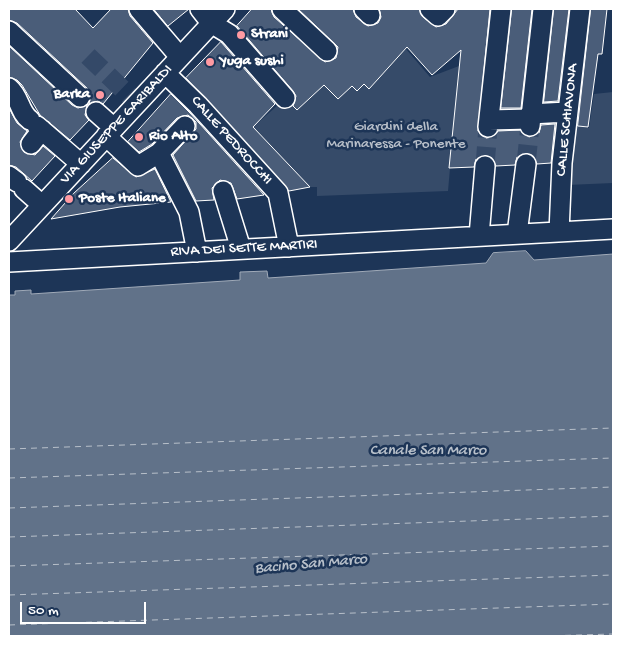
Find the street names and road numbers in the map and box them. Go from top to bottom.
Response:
street label: VIA GIUSEPPE GARIBALDI [57,61,177,189]
street label: CALLE SCHIAVONA [553,63,583,177]
street label: CALLE PEDROCCHI [186,93,276,189]
street label: RIVA DEI SETTE MARTIRI [170,236,318,262]

